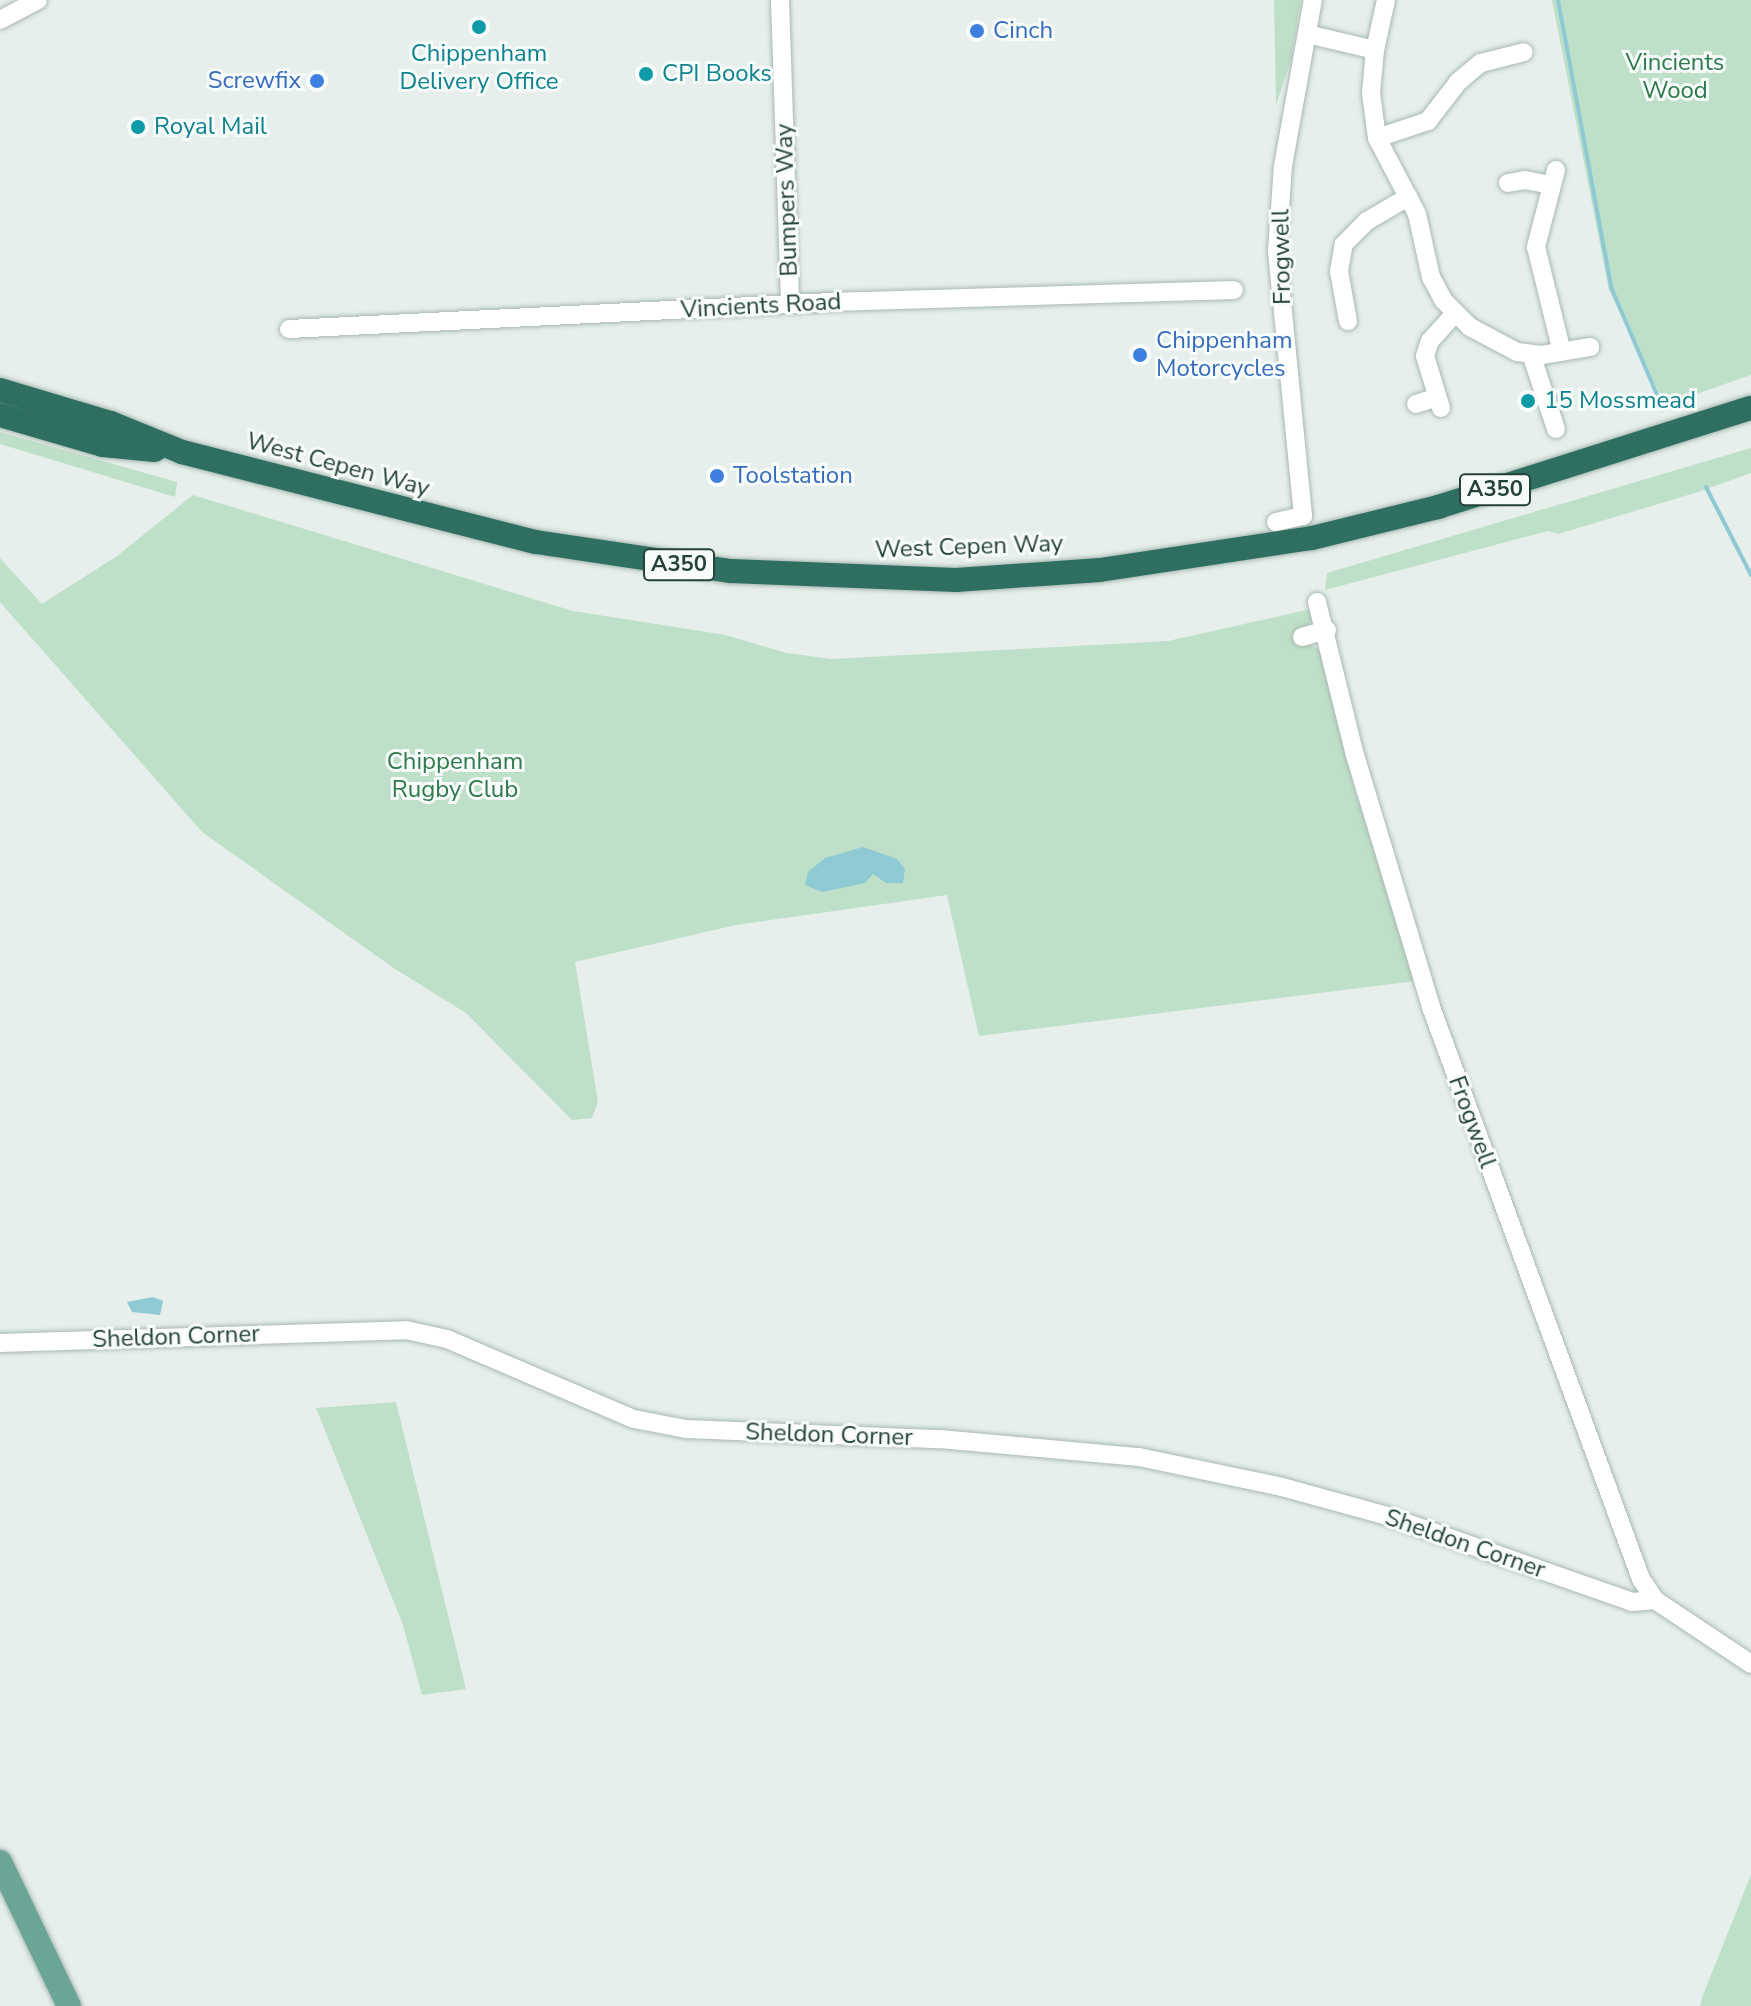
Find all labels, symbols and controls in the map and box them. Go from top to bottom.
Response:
place label: Cinch [993,17,1053,45]
marker: Chippenham Delivery Office [470,18,488,36]
marker: Cinch [968,22,986,40]
place label: Chippenham Delivery Office [399,40,559,96]
park label: Vincients Wood [1626,49,1724,105]
place label: CPI Books [662,60,772,88]
marker: CPI Books [637,65,655,83]
place label: Screwfix [208,67,301,95]
marker: Screwfix [308,72,326,90]
place label: Royal Mail [154,113,267,141]
marker: Royal Mail [129,118,147,136]
street label: Bumpers Way [770,123,804,277]
street label: Frogwell [1267,209,1297,305]
street label: Vincients Road [680,287,842,325]
place label: Chippenham Motorcycles [1156,327,1293,383]
marker: Chippenham Motorcycles [1131,346,1149,364]
place label: 15 Mossmead [1544,387,1696,415]
marker: 15 Mossmead [1519,392,1537,410]
street label: West Cepen Way [243,427,433,503]
place label: Toolstation [733,462,853,490]
marker: Toolstation [708,467,726,485]
road number: A350 [1459,472,1531,508]
street label: West Cepen Way [874,529,1064,565]
road number: A350 [643,547,715,583]
park label: Chippenham Rugby Club [387,748,523,804]
street label: Frogwell [1442,1072,1502,1172]
street label: Sheldon Corner [92,1320,260,1354]
street label: Sheldon Corner [745,1418,913,1452]
street label: Sheldon Corner [1381,1503,1549,1585]

